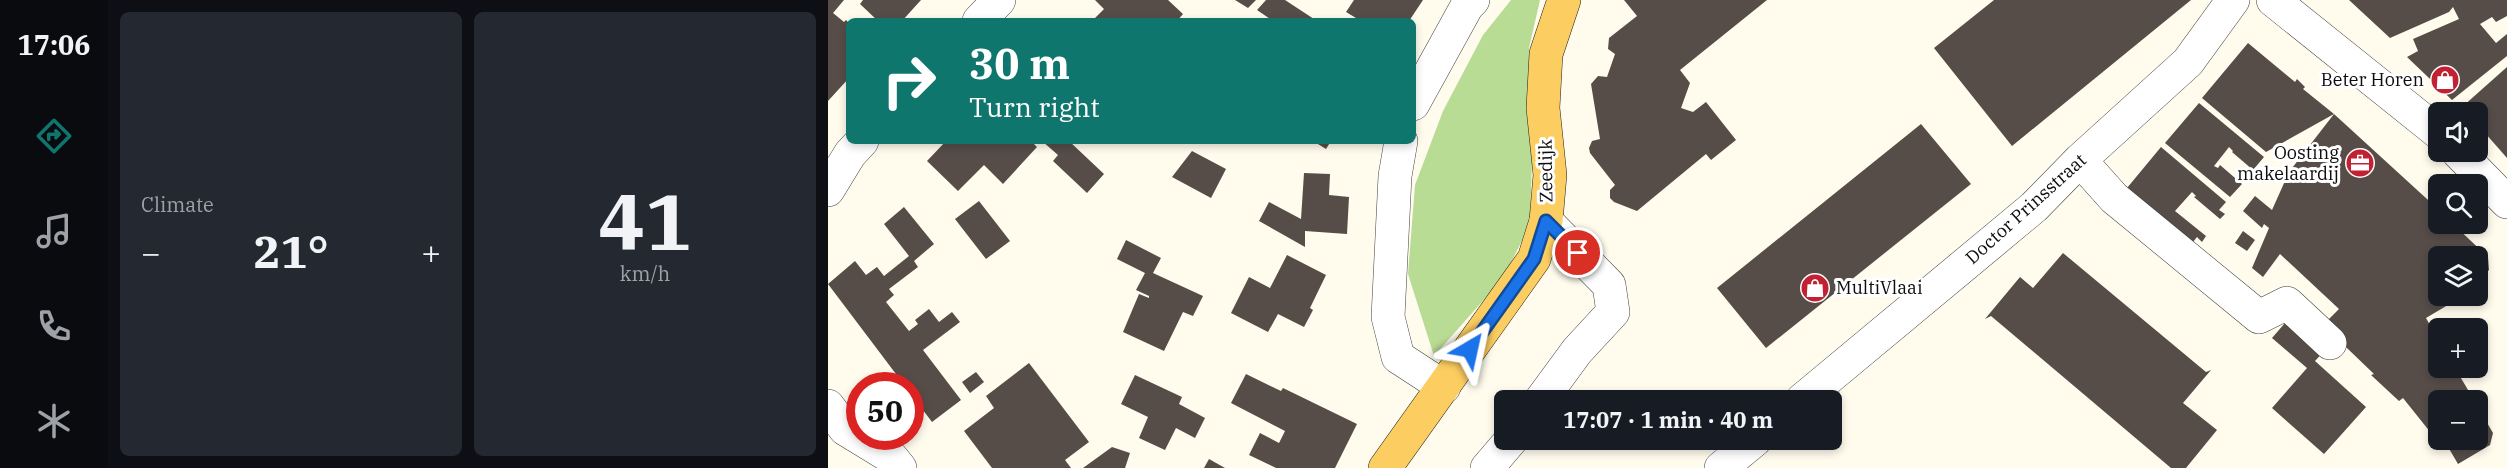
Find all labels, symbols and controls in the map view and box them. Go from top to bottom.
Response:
text: 17:06 [18,27,90,62]
text: 30 m [969,36,1070,91]
icon: right [870,42,948,120]
shop icon: Beter Horen [2429,64,2461,96]
place label: Beter Horen [2321,68,2424,91]
text: Turn right [969,89,1100,124]
map controls [2428,102,2488,450]
button: sound [2428,102,2488,162]
icon: directions [33,115,75,157]
street label: Zeedijk [1533,139,1558,203]
place label: Oosting makelaardij [2237,141,2339,185]
office icon: Oosting makelaardij [2344,147,2376,179]
street label: Doctor Prinsstraat [1960,148,2091,269]
text: 41 [598,170,692,271]
button: search [2428,174,2488,234]
text: Climate [141,191,214,218]
icon: music [33,210,75,252]
text: 21° [253,222,329,280]
pin [1552,227,1603,278]
text: − [141,231,161,274]
text: + [421,231,441,274]
icon: arrive [1561,236,1594,269]
button: layers [2428,246,2488,306]
text: km/h [620,260,670,287]
shop icon: MultiVlaai [1799,272,1831,304]
place label: MultiVlaai [1836,276,1923,299]
icon: phone [33,305,75,347]
position arrow [1438,317,1502,381]
button: + [2428,318,2488,378]
speed limit sign: 50 [846,372,924,450]
button: − [2428,390,2488,450]
icon: climate [33,400,75,442]
text: 17:07 · 1 min · 40 m [1563,405,1773,434]

